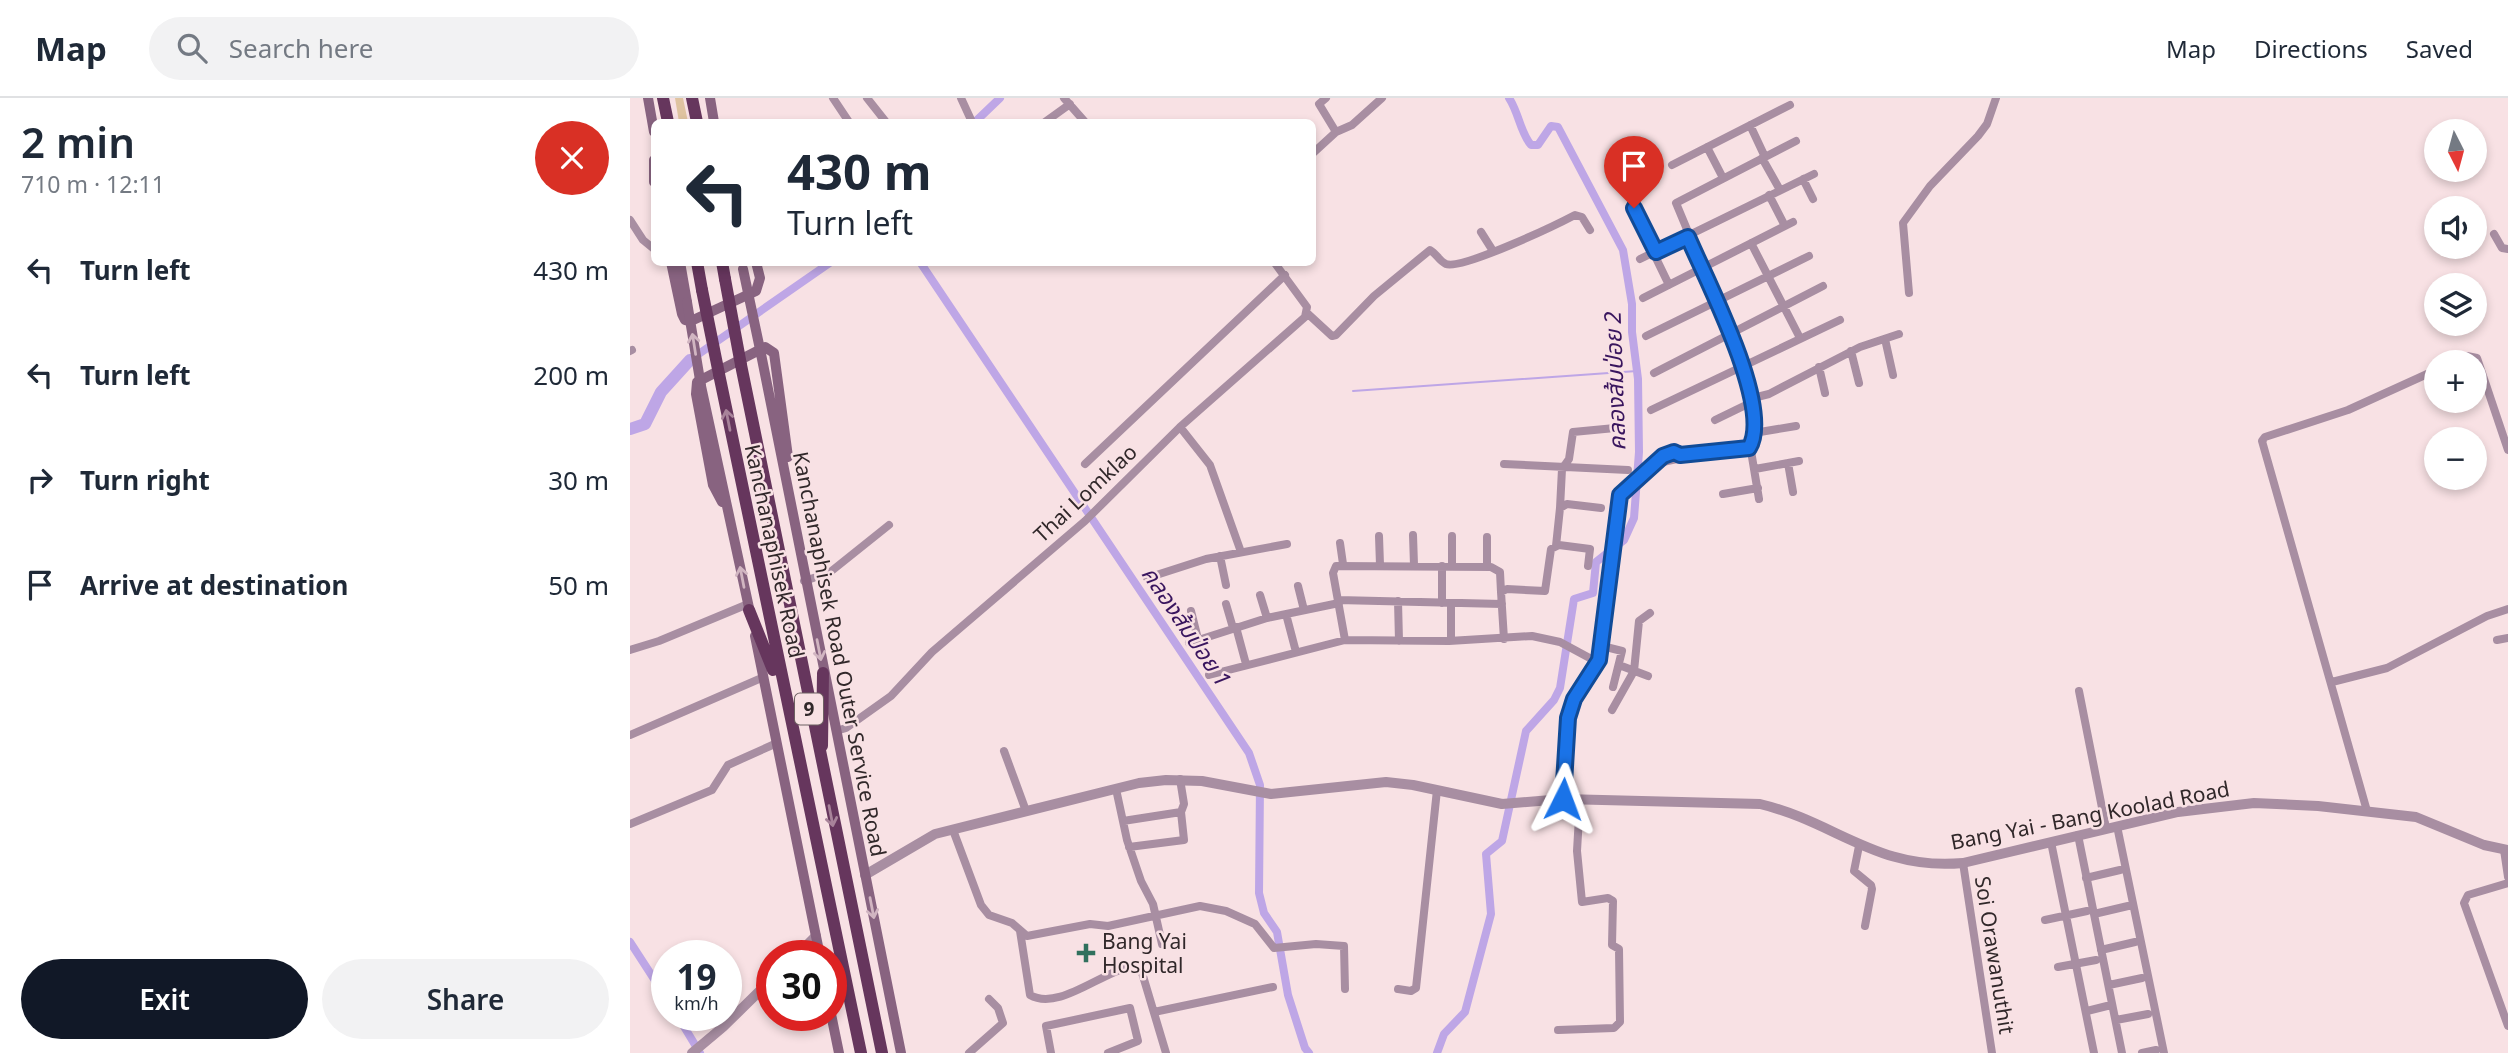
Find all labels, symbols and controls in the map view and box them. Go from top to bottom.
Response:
search box [149,17,639,80]
text: Map [35,26,107,71]
icon: search [173,29,211,67]
text: Search here [229,30,373,66]
text: Map [2166,32,2216,65]
text: Directions [2254,32,2368,65]
text: Saved [2406,32,2473,65]
text: 2 min [21,113,135,170]
north arrow [2424,119,2487,182]
map controls [2424,119,2487,490]
button: close [535,121,609,195]
pin [1604,136,1664,208]
text: 430 m [787,138,932,204]
icon: left [672,147,763,238]
icon: arrive [1615,147,1653,185]
text: 710 m · 12:11 [21,168,165,200]
button: sound [2424,196,2487,259]
text: Turn left [787,201,913,244]
icon: left [21,251,59,289]
text: Turn left [80,252,191,288]
text: 430 m [533,252,609,288]
button: layers [2424,273,2487,336]
water label: คลองส้มป่อย 2 [1596,310,1632,451]
one-way arrow [687,333,700,356]
button: + [2424,350,2487,413]
icon: left [21,356,59,394]
text: Turn left [80,357,191,393]
text: 200 m [533,357,609,393]
one-way arrow [721,409,735,432]
button: − [2424,427,2487,490]
street label: Thai Lomklao [1027,438,1143,548]
street label: Kanchanaphisek Road [739,442,811,660]
street label: Kanchanaphisek Road Outer Service Road [787,449,893,859]
icon: right [21,461,59,499]
text: Turn right [80,462,210,498]
text: 30 m [548,462,609,498]
water label: คลองส้มป่อย 1 [1135,559,1239,693]
icon: arrive [21,566,59,604]
one-way arrow [735,566,749,589]
text: Arrive at destination [80,567,349,603]
text: 50 m [548,567,609,603]
one-way arrow [812,638,826,661]
road number: 9 [795,694,823,724]
position arrow [1526,762,1600,836]
street label: Bang Yai - Bang Koolad Road [1948,774,2232,856]
one-way arrow [824,804,838,827]
street label: Soi Orawanuthit [1969,874,2021,1036]
one-way arrow [866,896,879,919]
place label: Bang Yai Hospital [1102,927,1187,979]
speed limit sign: 30 [756,940,847,1031]
marker: Bang Yai Hospital [1076,943,1096,963]
text: 19 [676,953,717,1000]
button: Exit [21,959,308,1039]
button: Share [322,959,609,1039]
text: km/h [674,991,719,1015]

